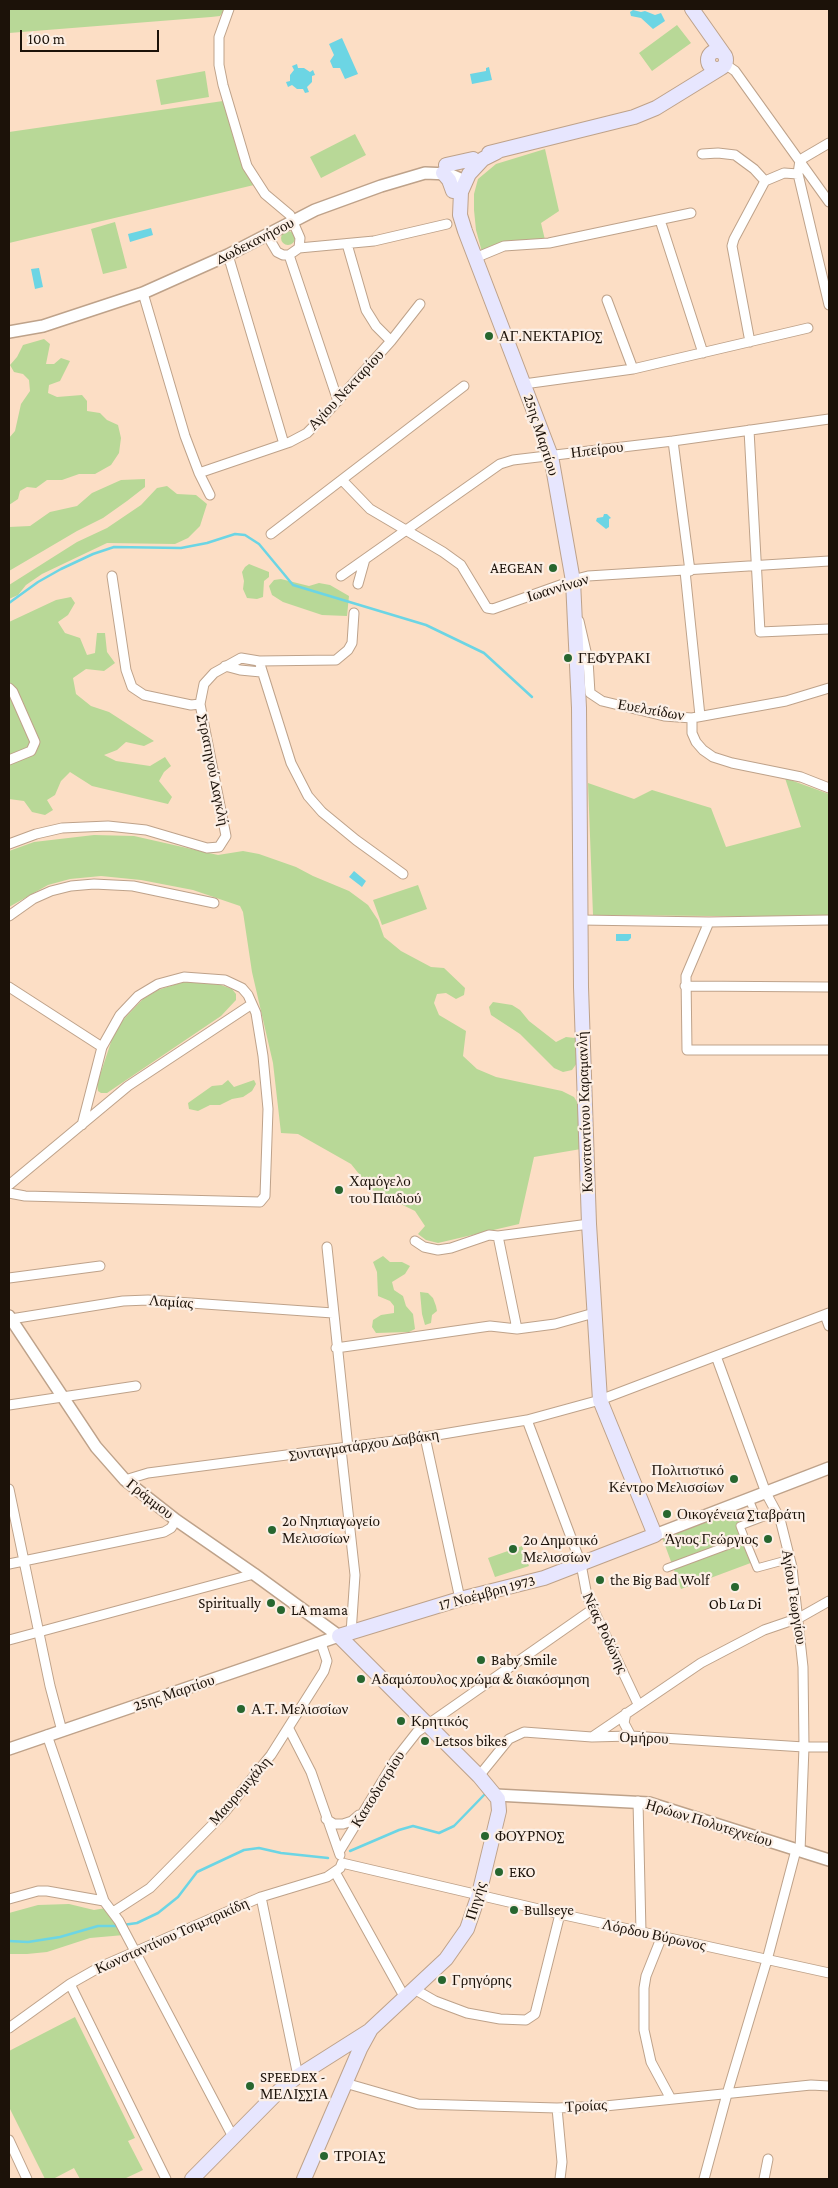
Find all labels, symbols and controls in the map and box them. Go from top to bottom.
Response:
scale bar [22,20,161,52]
text: 100 m [28,31,65,47]
street label: Δωδεκανήσου [213,214,297,268]
place label: ΑΓ.ΝΕΚΤΑΡΙΟΣ [499,327,602,345]
marker: ΑΓ.ΝΕΚΤΑΡΙΟΣ [483,330,495,342]
street label: Αγίου Νεκταρίου [304,346,388,434]
street label: 25ης Μαρτίου [519,392,563,478]
street label: Ηπείρου [570,438,624,462]
place label: AEGEAN [490,559,543,577]
marker: AEGEAN [547,562,559,574]
street label: Ιωαννίνων [525,570,591,606]
place label: ΓΕΦΥΡΑΚΙ [578,649,650,667]
marker: ΓΕΦΥΡΑΚΙ [562,652,574,664]
street label: Ευελπίδων [616,695,686,725]
street label: Στρατηγού Δαγκλή [193,713,233,827]
street label: Κωνσταντίνου Καραμανλή [573,1031,597,1193]
place label: Χαμόγελο του Παιδιού [349,1172,422,1207]
marker: Χαμόγελο του Παιδιού [333,1184,345,1196]
street label: Λαμίας [148,1291,194,1313]
street label: Συνταγματάρχου Δαβάκη [288,1426,440,1464]
place label: Πολιτιστικό Κέντρο Μελισσίων [609,1461,724,1496]
marker: Πολιτιστικό Κέντρο Μελισσίων [728,1473,740,1485]
street label: Γράμμου [123,1475,177,1523]
place label: Οικογένεια Σταβράτη [677,1505,805,1523]
marker: Οικογένεια Σταβράτη [661,1508,673,1520]
place label: 2ο Νηπιαγωγείο Μελισσίων [282,1512,380,1547]
marker: 2ο Νηπιαγωγείο Μελισσίων [266,1524,278,1536]
place label: Άγιος Γεώργιος [665,1530,758,1548]
place label: 2ο Δημοτικό Μελισσίων [523,1531,598,1566]
marker: Άγιος Γεώργιος [762,1533,774,1545]
marker: 2ο Δημοτικό Μελισσίων [507,1543,519,1555]
street label: Αγίου Γεωργίου [778,1548,810,1646]
street label: 17 Νοέμβρη 1973 [437,1571,537,1615]
place label: the Big Bad Wolf [610,1571,709,1589]
marker: the Big Bad Wolf [594,1574,606,1586]
marker: Ob Lα Di [729,1581,741,1593]
street label: Νέας Ροδώνης [578,1590,632,1676]
place label: Spiritually [198,1594,261,1612]
place label: Ob Lα Di [709,1595,761,1613]
marker: Spiritually [265,1597,277,1609]
place label: LA mama [291,1601,348,1619]
marker: LA mama [275,1604,287,1616]
place label: Baby Smile [491,1651,557,1669]
marker: Baby Smile [475,1654,487,1666]
place label: Αδαμόπουλος χρώμα & διακόσμηση [371,1670,590,1688]
street label: 25ης Μαρτίου [131,1671,217,1715]
marker: Αδαμόπουλος χρώμα & διακόσμηση [355,1673,367,1685]
place label: Α.Τ. Μελισσίων [251,1700,348,1718]
marker: Α.Τ. Μελισσίων [235,1703,247,1715]
place label: Κρητικός [411,1712,468,1730]
marker: Κρητικός [395,1715,407,1727]
street label: Ομήρου [619,1728,669,1748]
place label: Letsos bikes [435,1732,507,1750]
marker: Letsos bikes [419,1735,431,1747]
street label: Καποδιστρίου [347,1747,409,1831]
street label: Μαυρομιχάλη [205,1753,275,1829]
street label: Ηρώων Πολυτεχνείου [644,1795,774,1851]
place label: ΦΟΥΡΝΟΣ [495,1827,564,1845]
marker: ΦΟΥΡΝΟΣ [479,1830,491,1842]
place label: EKO [509,1863,536,1881]
marker: EKO [493,1866,505,1878]
street label: Πηγής [462,1880,490,1922]
street label: Κωνσταντίνου Τσιμπρικίδη [93,1894,251,1978]
place label: Bullseye [524,1901,574,1919]
marker: Bullseye [508,1904,520,1916]
street label: Λόρδου Βύρωνος [600,1915,708,1955]
place label: Γρηγόρης [452,1971,511,1989]
marker: Γρηγόρης [436,1974,448,1986]
place label: SPEEDEX - ΜΕΛΙΣΣΙΑ [260,2068,329,2103]
marker: SPEEDEX - ΜΕΛΙΣΣΙΑ [244,2080,256,2092]
street label: Τροίας [565,2096,607,2116]
place label: ΤΡΟΙΑΣ [334,2147,385,2165]
marker: ΤΡΟΙΑΣ [318,2150,330,2162]

